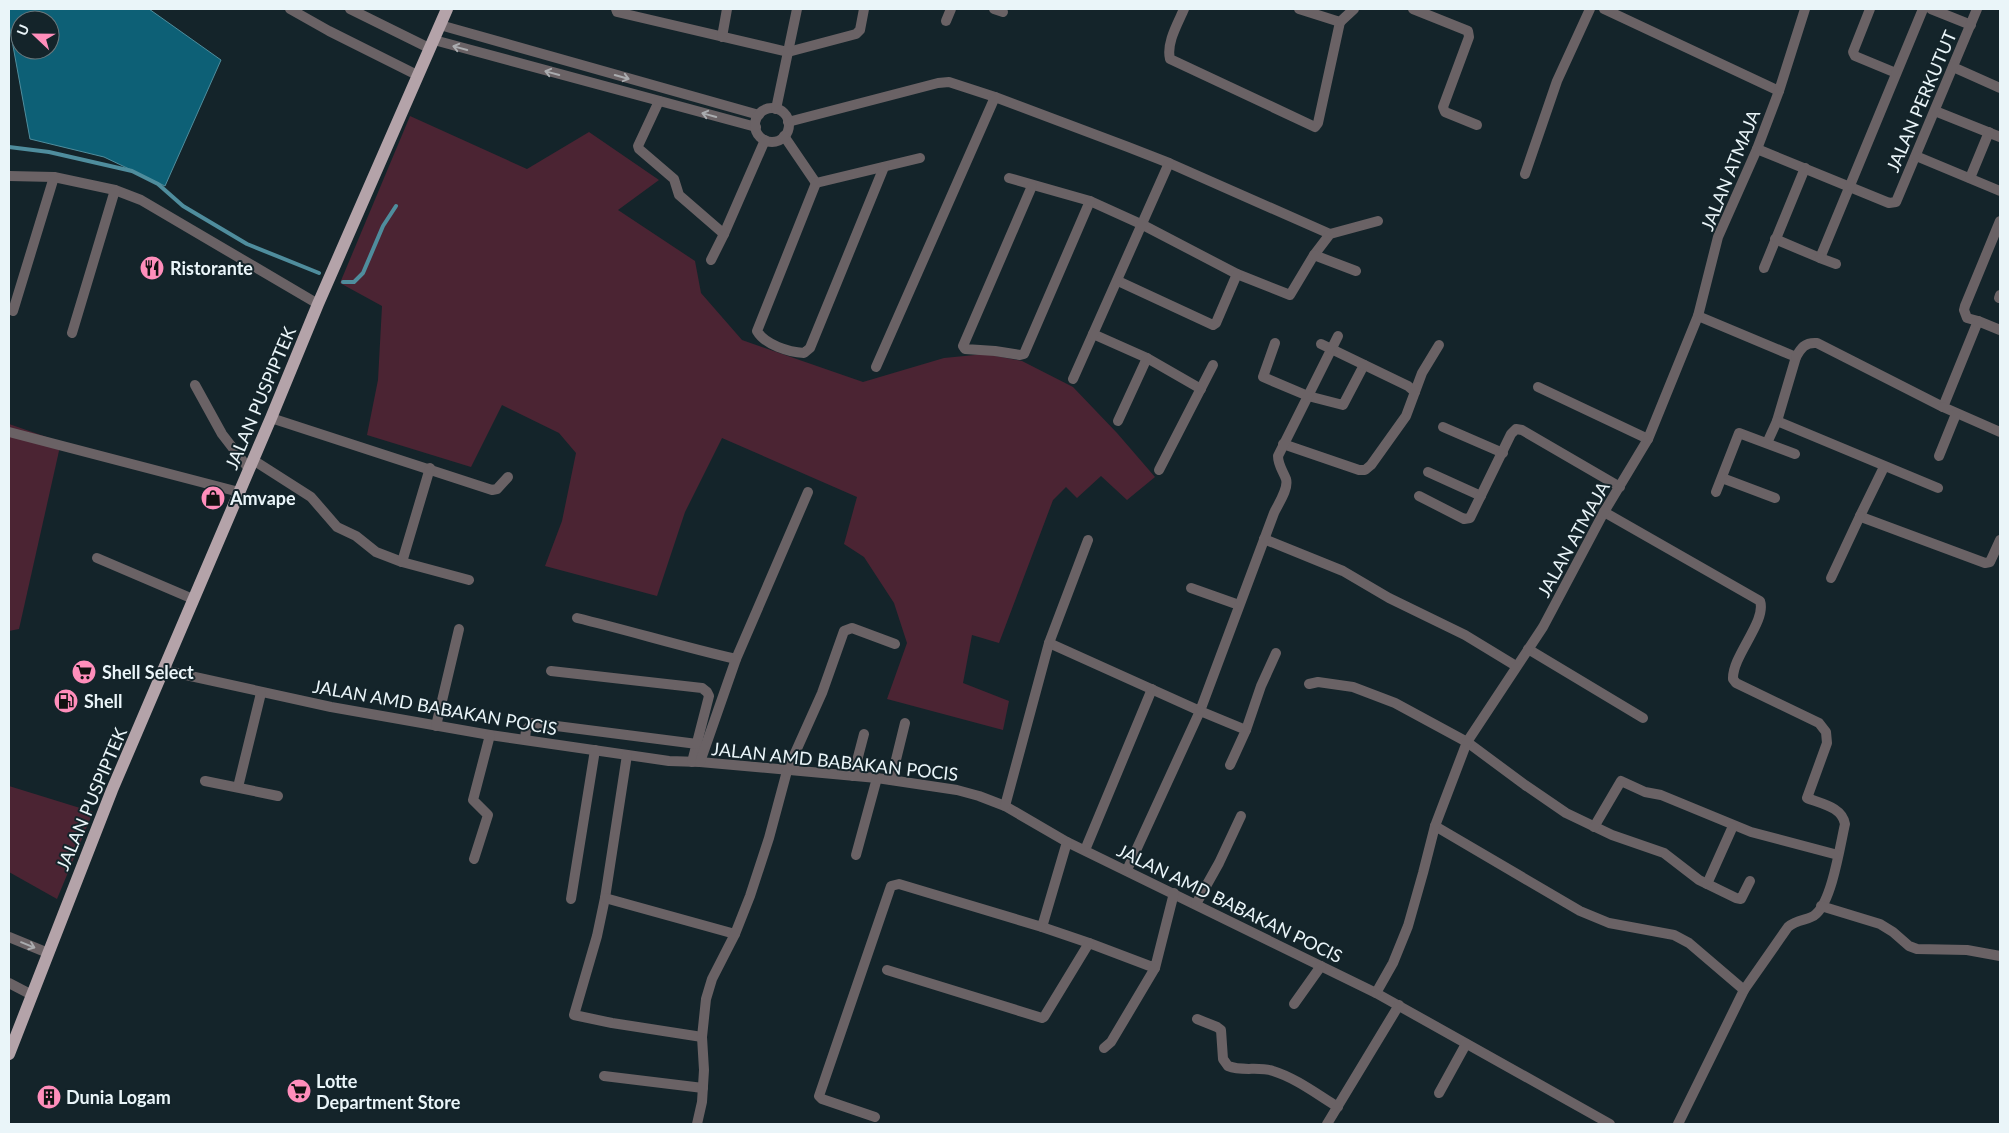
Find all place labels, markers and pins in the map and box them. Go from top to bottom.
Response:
restaurant icon: Ristorante [139,255,165,281]
place label: Ristorante [170,257,253,279]
shop icon: Amvape [200,485,226,511]
place label: Amvape [229,487,296,509]
supermarket icon: Shell Select [71,659,97,685]
place label: Shell Select [102,661,194,683]
fuel station icon: Shell [53,688,79,714]
place label: Shell [84,690,122,712]
place label: Lotte Department Store [316,1070,461,1113]
supermarket icon: Lotte Department Store [286,1078,312,1104]
building icon: Dunia Logam [36,1084,62,1110]
place label: Dunia Logam [66,1086,171,1108]

